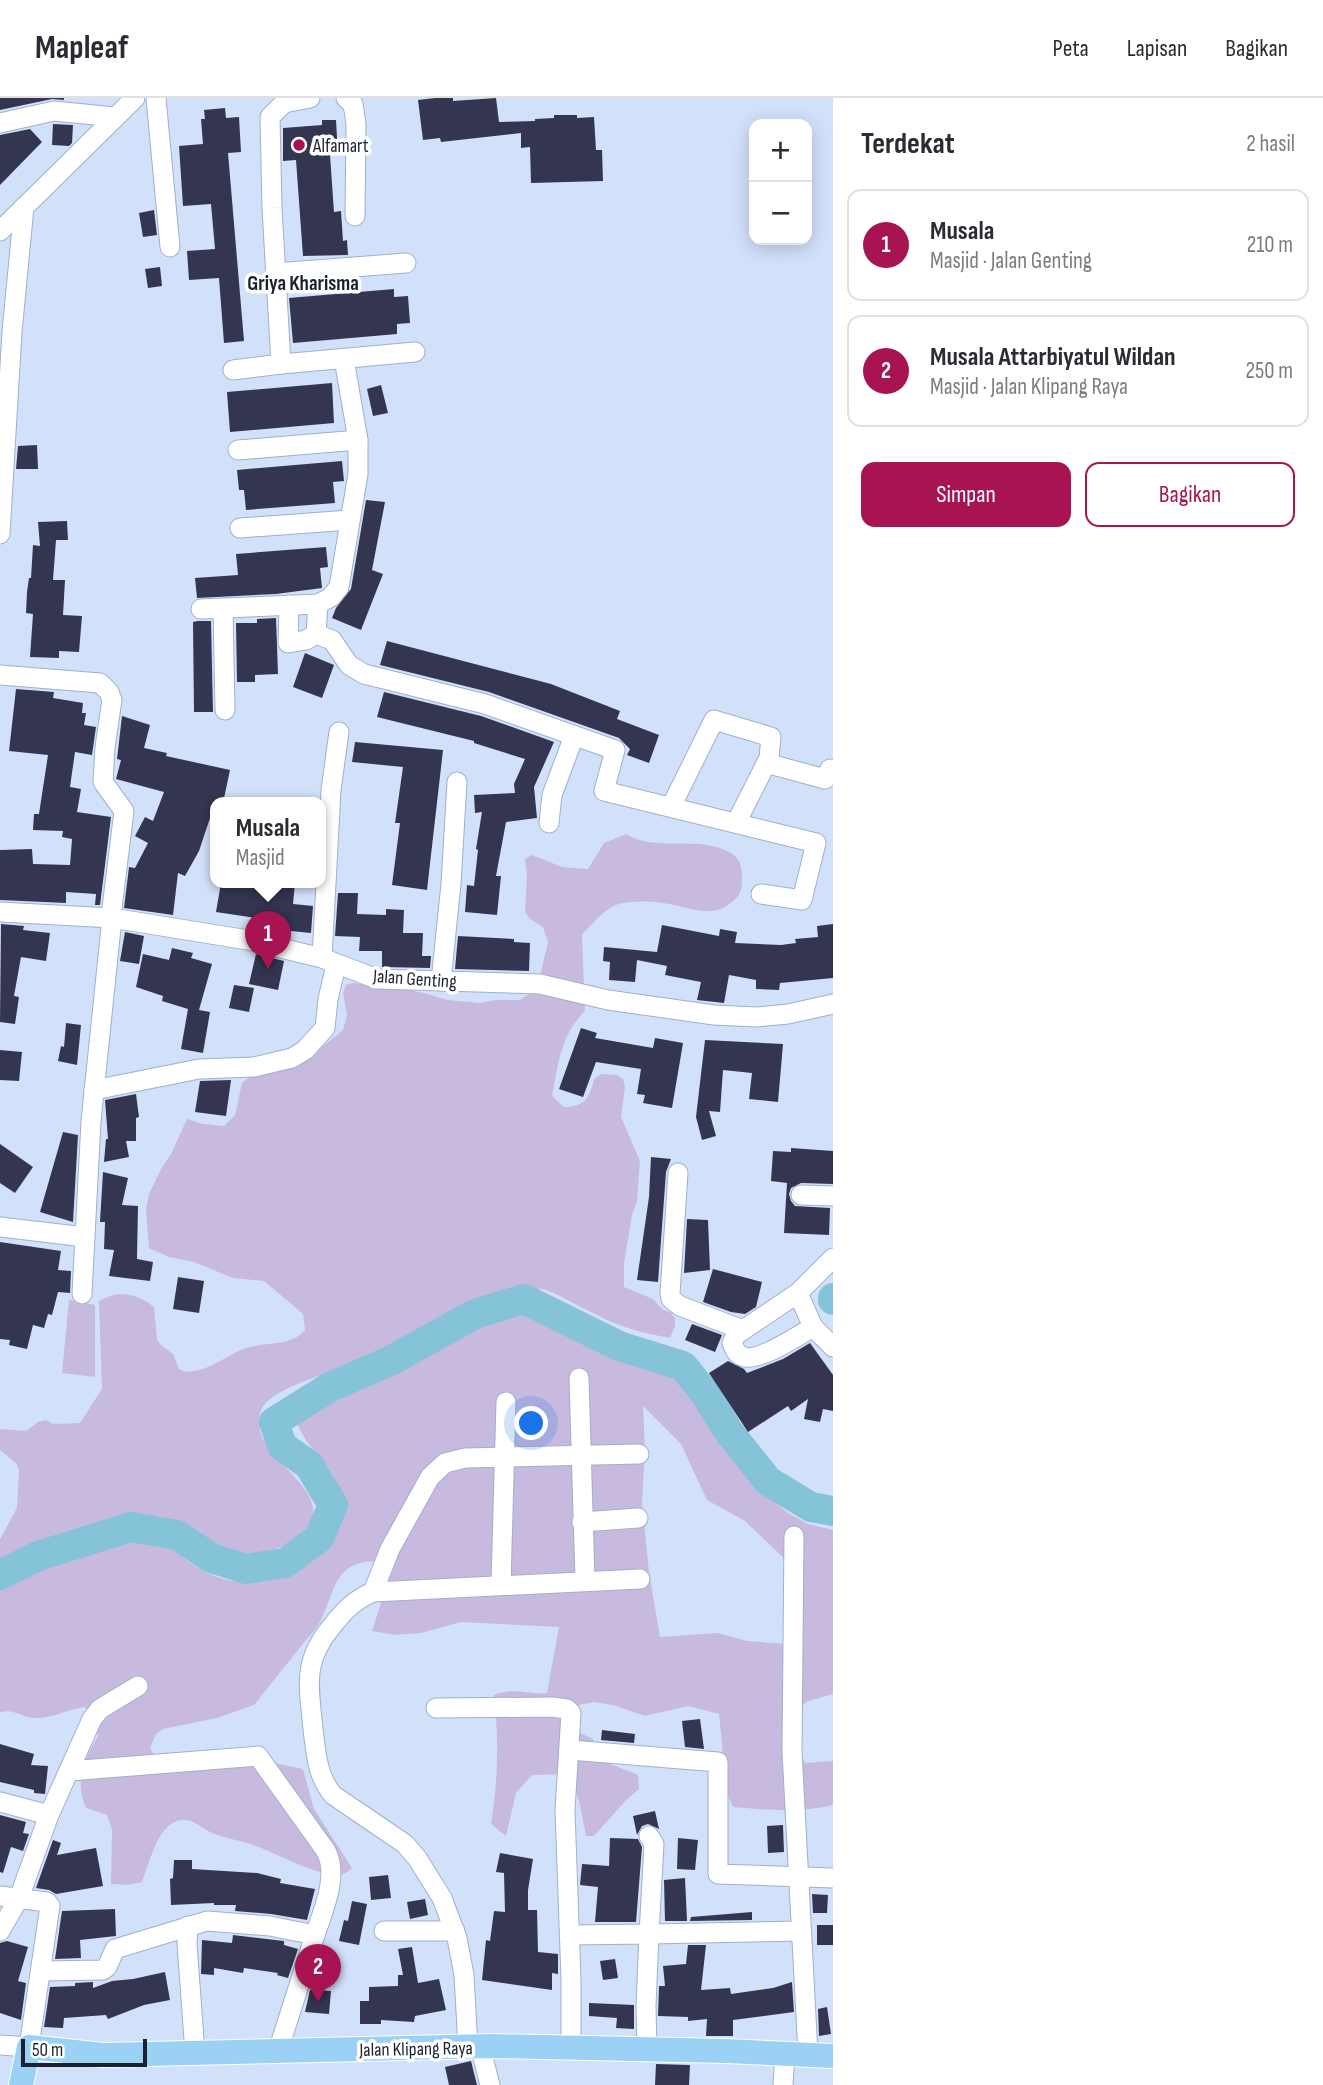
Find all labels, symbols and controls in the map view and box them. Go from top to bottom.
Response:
text: Mapleaf [35,28,128,68]
text: Peta [1053,34,1089,63]
text: Lapisan [1127,34,1187,63]
text: Bagikan [1225,34,1288,63]
map controls [749,119,812,245]
button: + [749,119,812,182]
text: Terdekat [861,126,955,162]
text: 2 hasil [1246,130,1295,158]
place label: Alfamart [312,135,369,158]
marker: Alfamart [291,137,307,153]
button: − [749,182,812,245]
text: Musala [930,216,994,247]
text: 1 [881,231,891,259]
text: 210 m [1247,231,1293,259]
text: Masjid · Jalan Genting [930,247,1092,275]
district label: Griya Kharisma [247,271,359,296]
text: Musala Attarbiyatul Wildan [930,342,1176,373]
text: 2 [881,357,891,385]
text: 250 m [1246,357,1293,385]
text: Masjid · Jalan Klipang Raya [930,373,1128,401]
button: Simpan [861,462,1071,527]
button: Bagikan [1085,462,1295,527]
popup [210,797,326,888]
text: Musala [236,813,300,844]
text: Masjid [236,844,285,872]
pin: 1 [245,911,291,969]
street label: Jalan Genting [371,965,458,994]
your location [514,1406,548,1440]
pin: 2 [295,1944,341,2002]
scale bar [21,2036,147,2068]
street label: Jalan Klipang Raya [358,2037,473,2062]
text: 50 m [32,2039,63,2062]

